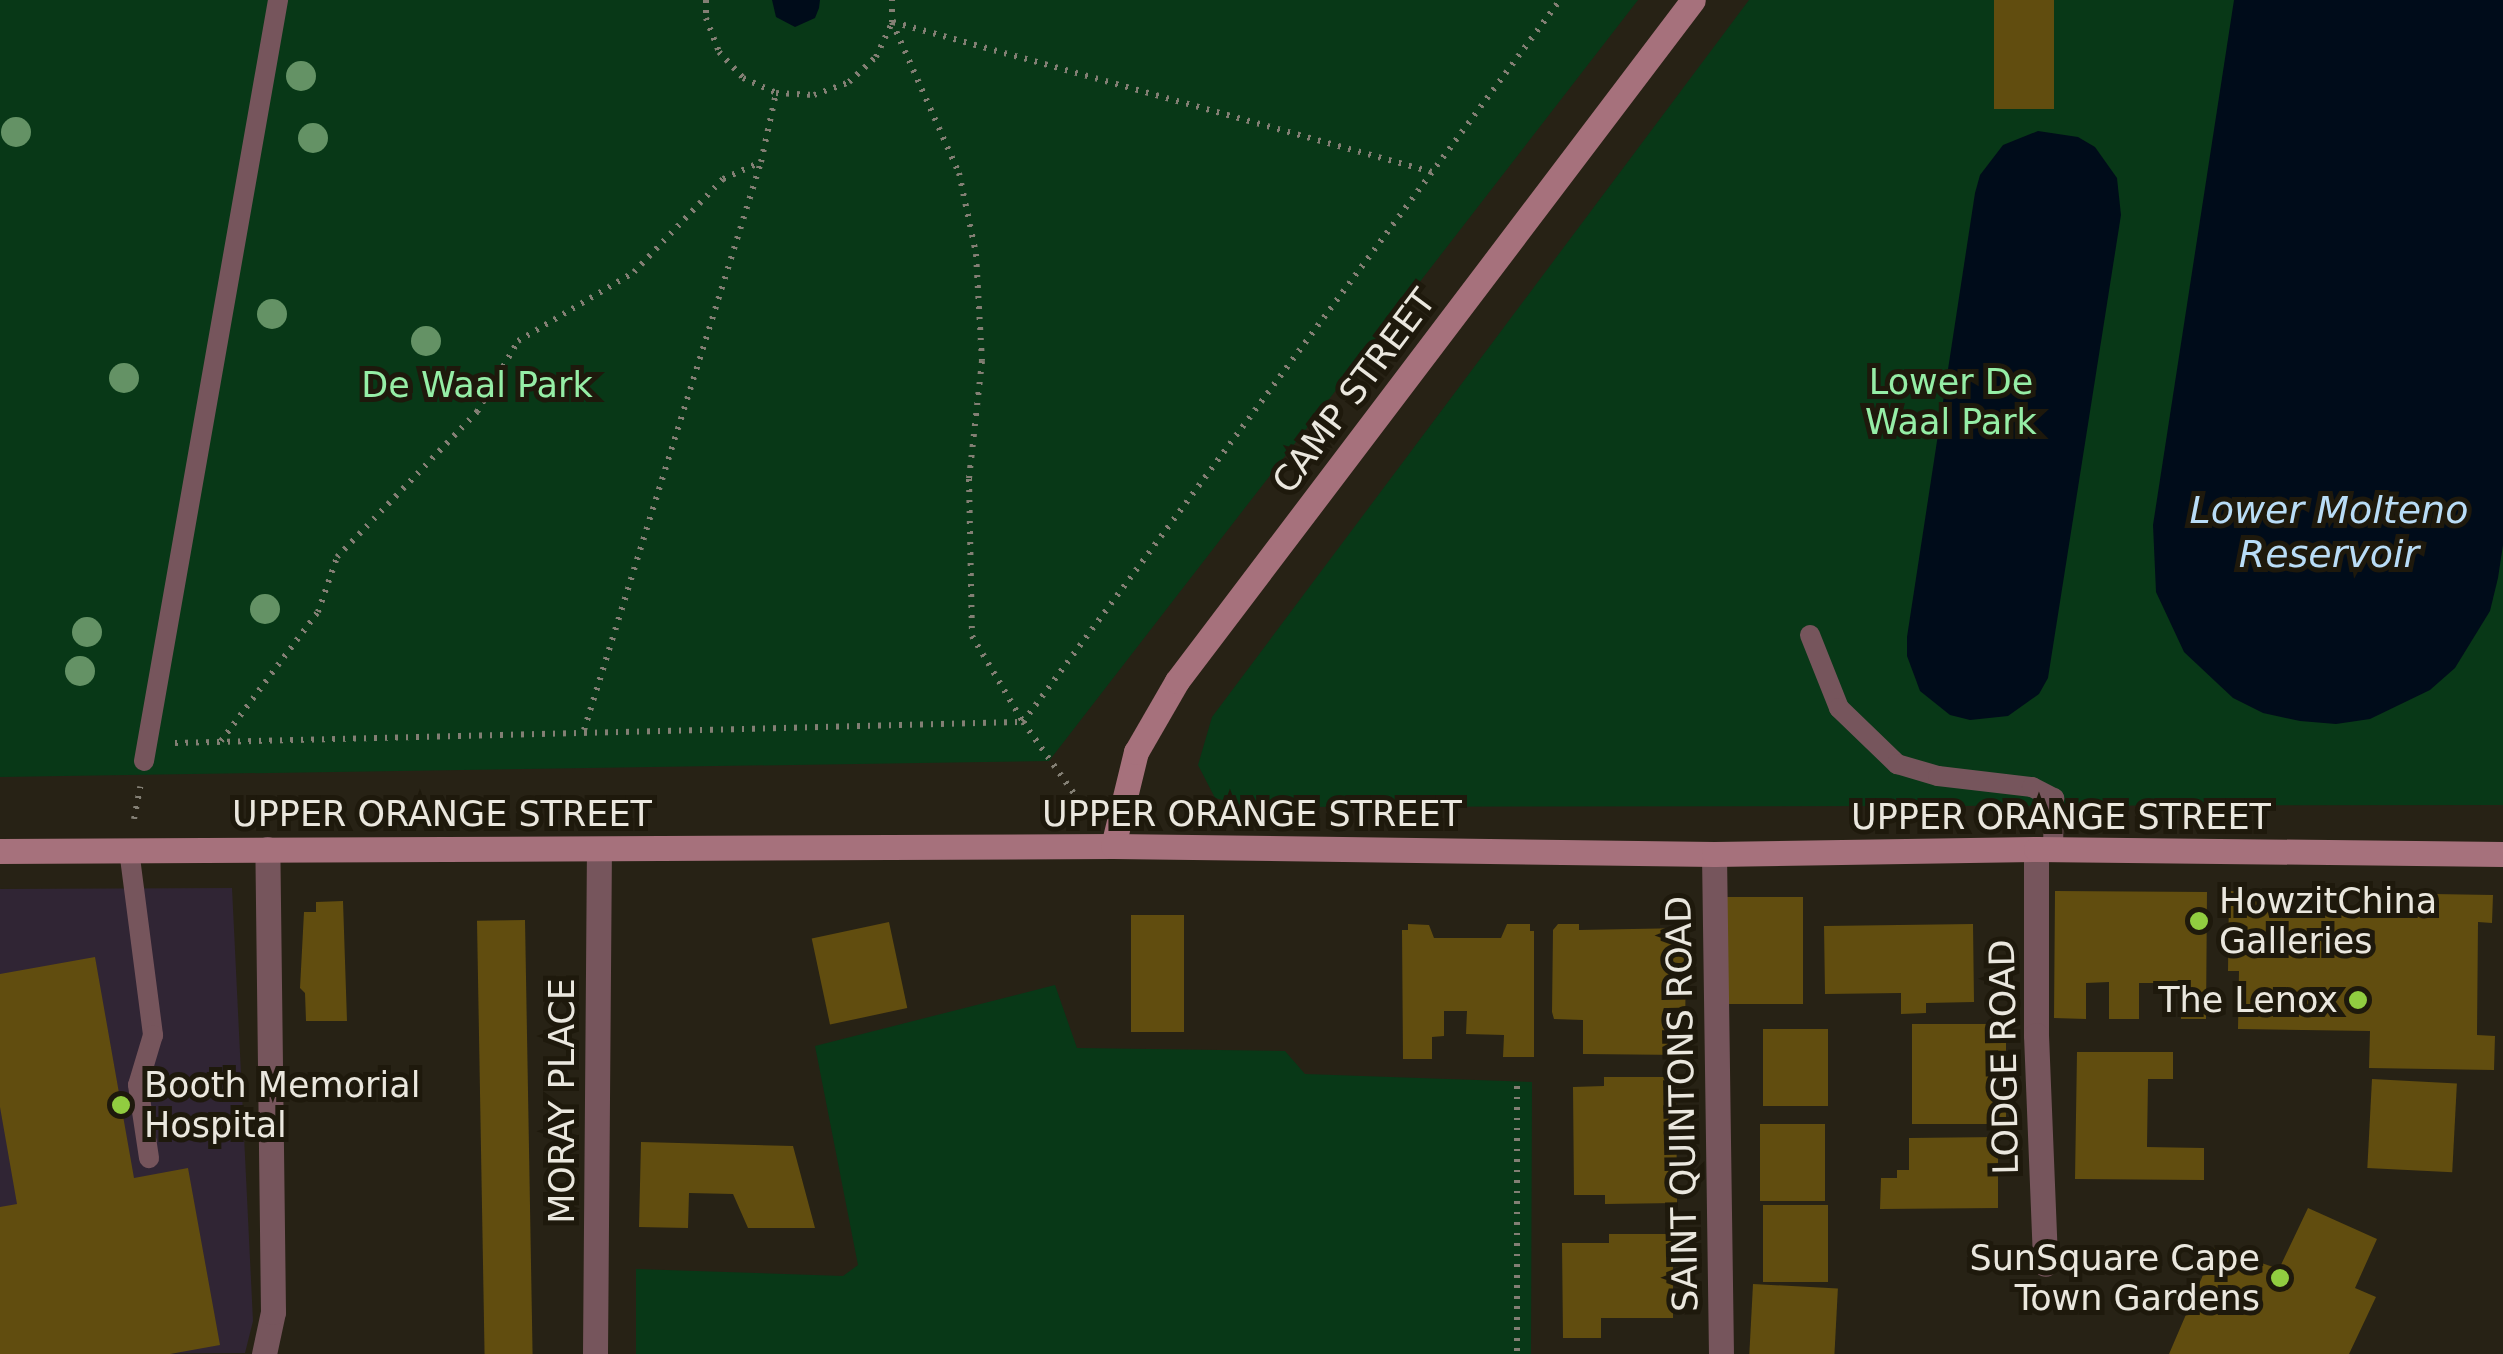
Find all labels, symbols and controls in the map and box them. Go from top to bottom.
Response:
street label: CAMP STREET [1264,281,1444,501]
park label: Lower De Waal Park [1865,361,2037,443]
park label: De Waal Park [361,364,593,406]
water label: Lower Molteno Reservoir [2190,488,2468,578]
street label: UPPER ORANGE STREET [232,793,652,835]
street label: UPPER ORANGE STREET [1042,793,1462,835]
street label: UPPER ORANGE STREET [1851,796,2271,838]
place label: HowzitChina Galleries [2219,880,2437,962]
street label: SAINT QUINTONS ROAD [1657,896,1707,1312]
marker: HowzitChina Galleries [2188,910,2210,932]
street label: LODGE ROAD [1981,939,2027,1175]
street label: MORAY PLACE [541,978,583,1224]
place label: The Lenox [2158,979,2338,1021]
marker: The Lenox [2347,989,2369,1011]
place label: Booth Memorial Hospital [144,1064,420,1146]
marker: Booth Memorial Hospital [108,1092,134,1118]
place label: SunSquare Cape Town Gardens [1969,1237,2260,1319]
marker: SunSquare Cape Town Gardens [2269,1267,2291,1289]

